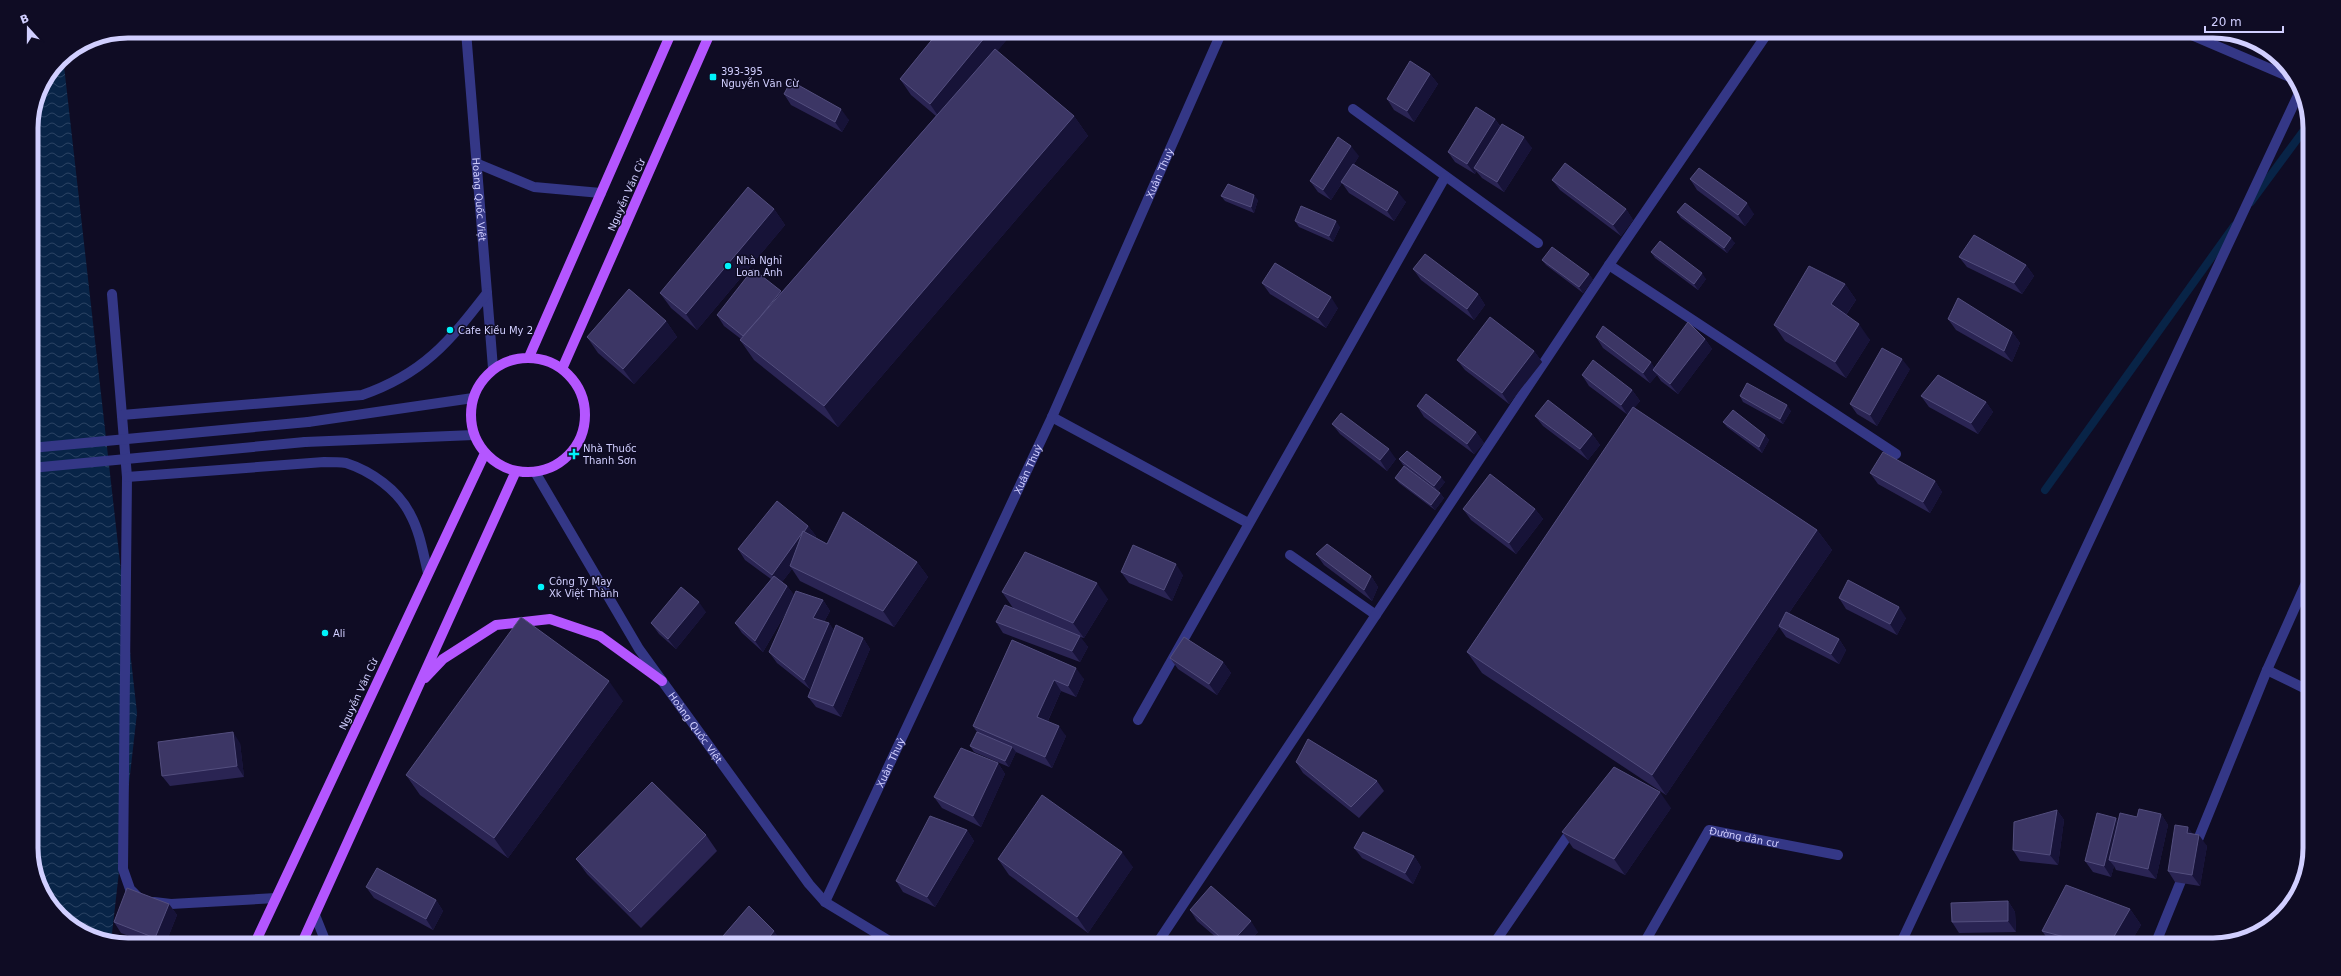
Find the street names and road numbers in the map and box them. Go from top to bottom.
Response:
street label: Xuân Thuỷ [1144,146,1176,200]
street label: Hoàng Quốc Việt [470,157,488,242]
street label: Nguyễn Văn Cừ [605,157,648,233]
street label: Xuân Thuỷ [1012,443,1044,496]
street label: Nguyễn Văn Cừ [336,656,380,732]
street label: Hoàng Quốc Việt [666,690,724,765]
street label: Xuân Thuỷ [874,736,907,789]
street label: Đường dân cư [1708,825,1780,849]

